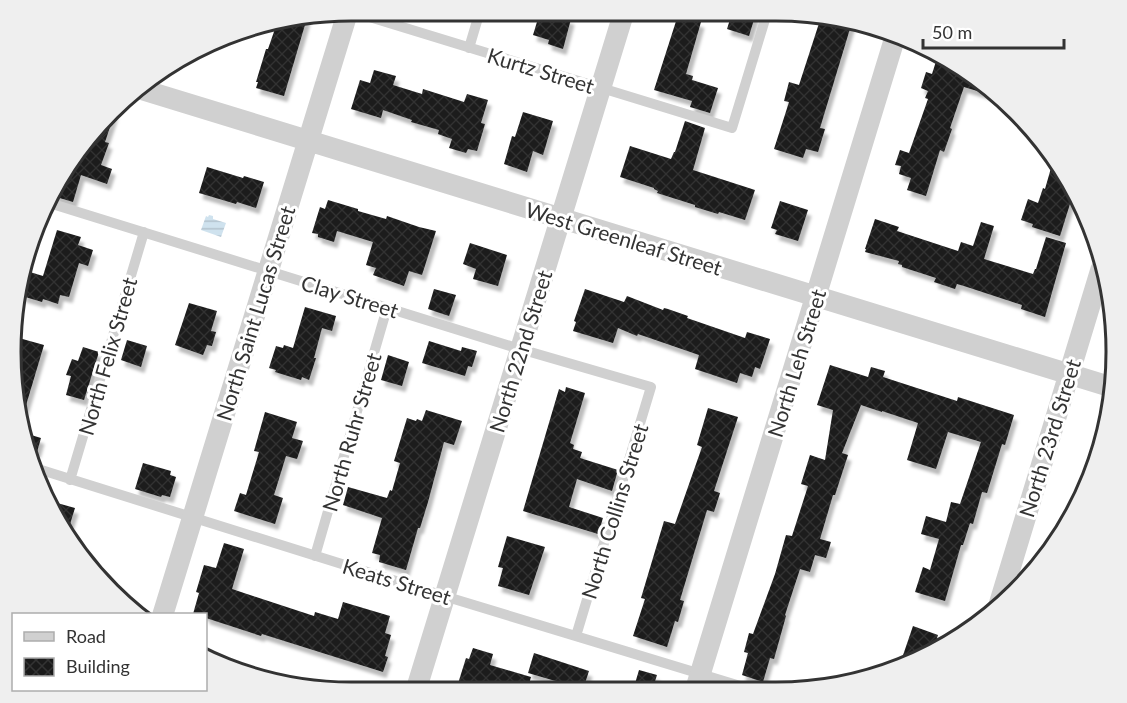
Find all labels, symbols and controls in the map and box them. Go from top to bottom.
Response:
scale bar [923,12,1064,50]
text: 50 m [932,21,972,43]
street label: Kurtz Street [485,42,598,98]
street label: West Greenleaf Street [523,196,726,280]
street label: North Saint Lucas Street [210,202,300,423]
street label: North 22nd Street [483,266,557,435]
street label: Clay Street [298,269,402,323]
street label: North Felix Street [73,274,142,438]
street label: North Leh Street [762,286,831,440]
street label: North Ruhr Street [316,349,386,514]
street label: North 23rd Street [1013,356,1085,520]
street label: North Collins Street [575,420,653,602]
street label: Keats Street [340,553,455,609]
legend [12,613,207,691]
text: Road [66,625,106,647]
text: Building [66,655,130,677]

